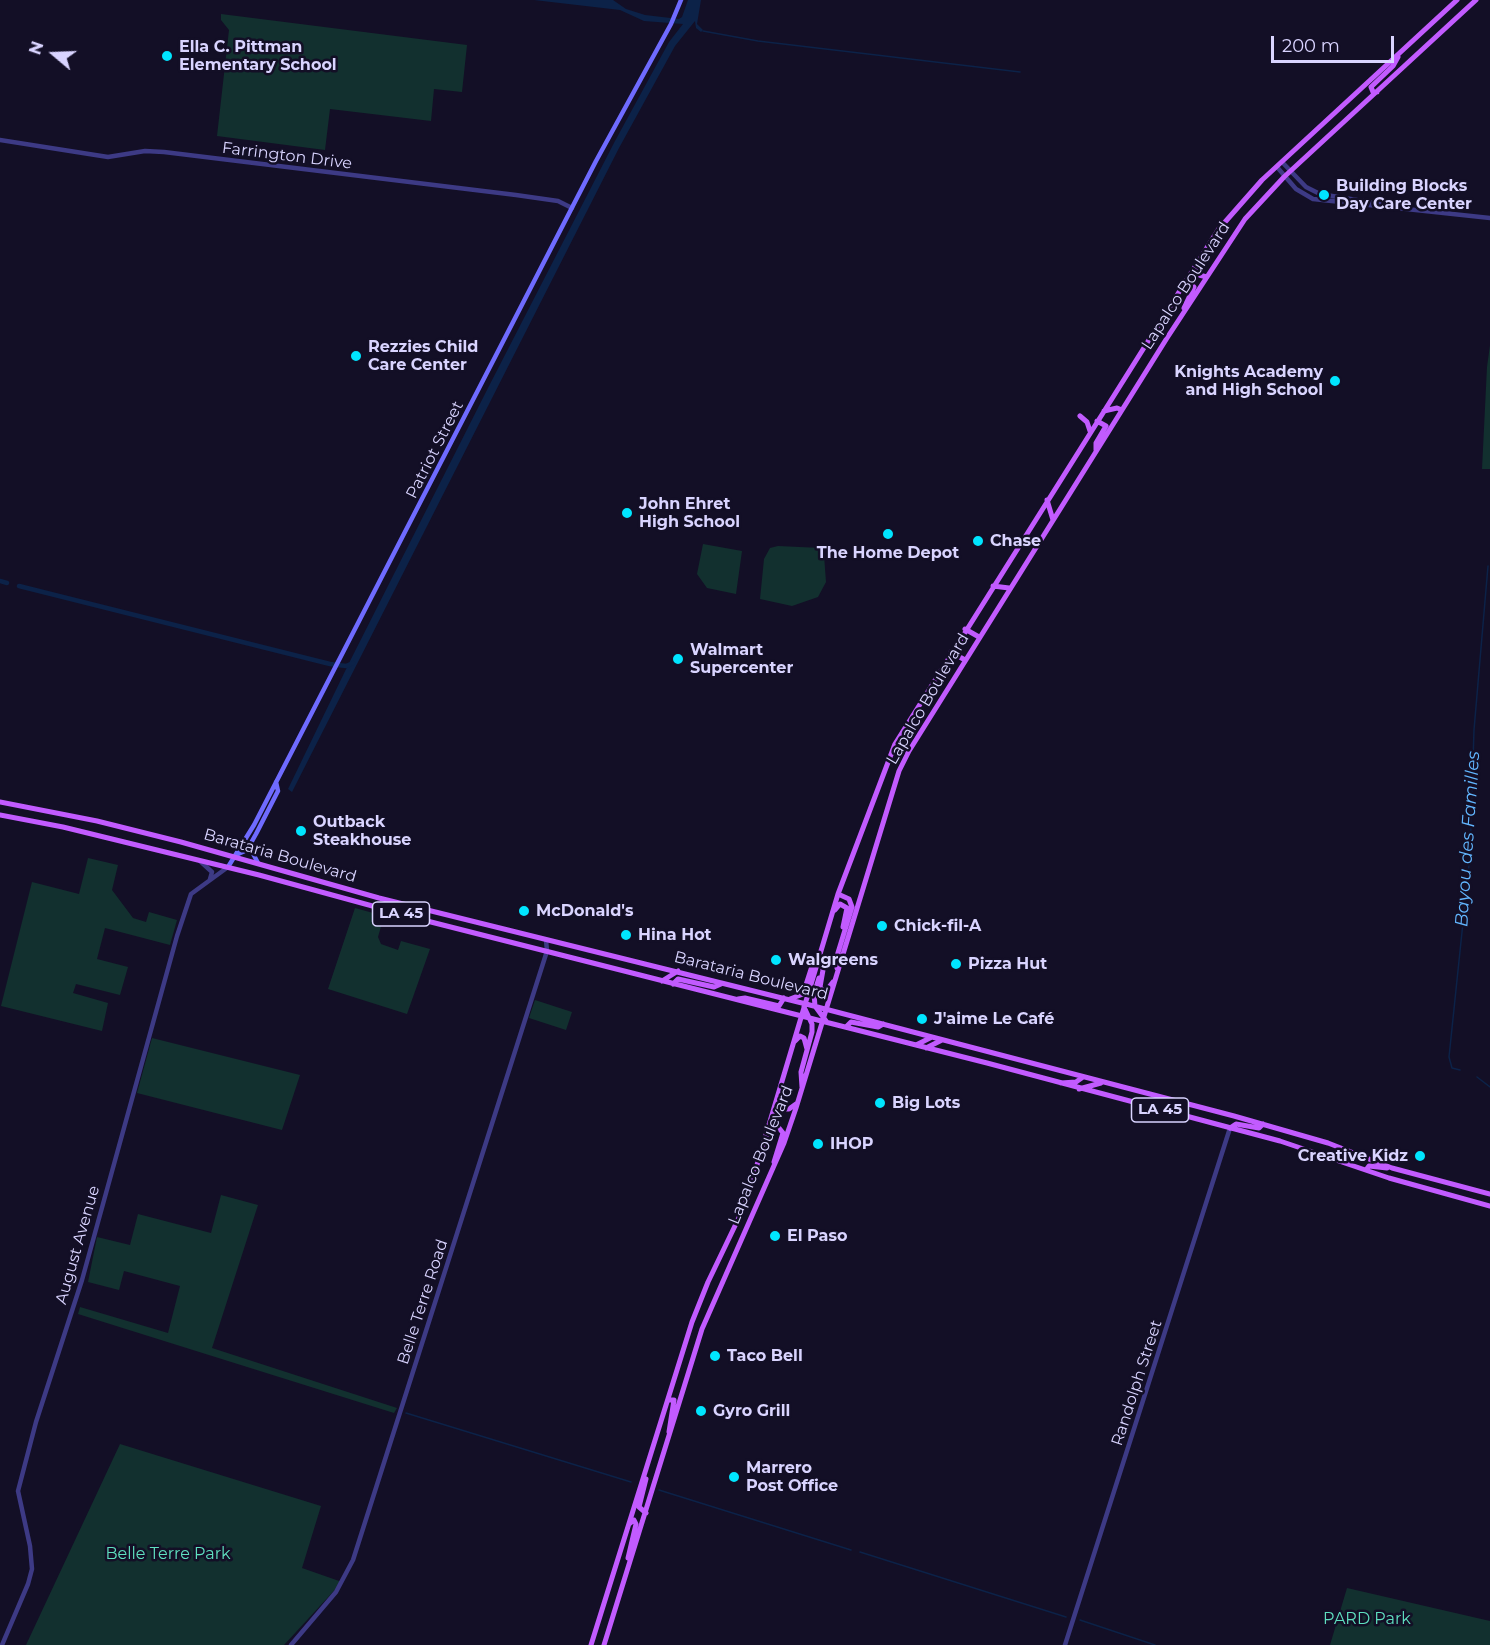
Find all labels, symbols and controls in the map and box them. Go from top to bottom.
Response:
north arrow [24,24,84,84]
scale bar [1274,24,1397,62]
text: 200 m [1282,35,1340,57]
place label: Ella C. Pittman Elementary School [179,37,337,75]
text: N [25,39,48,57]
marker: Ella C. Pittman Elementary School [160,49,174,63]
street label: Farrington Drive [221,138,353,174]
place label: Building Blocks Day Care Center [1336,176,1472,214]
marker: Building Blocks Day Care Center [1317,188,1331,202]
street label: Lapalco Boulevard [1138,219,1234,353]
place label: Rezzies Child Care Center [368,337,478,375]
marker: Rezzies Child Care Center [349,349,363,363]
place label: Knights Academy and High School [1174,362,1323,400]
marker: Knights Academy and High School [1328,374,1342,388]
street label: Patriot Street [402,398,468,502]
place label: John Ehret High School [639,494,740,532]
marker: John Ehret High School [620,506,634,520]
marker: The Home Depot [881,527,895,541]
place label: Chase [990,531,1041,551]
marker: Chase [971,534,985,548]
place label: The Home Depot [817,543,959,563]
street label: Lapalco Boulevard [883,630,973,768]
place label: Walmart Supercenter [690,640,793,678]
marker: Walmart Supercenter [671,652,685,666]
water label: Bayou des Familles [1451,750,1485,928]
place label: Outback Steakhouse [313,812,411,850]
marker: Outback Steakhouse [294,824,308,838]
street label: Barataria Boulevard [201,825,359,887]
place label: McDonald's [536,901,633,921]
road number: LA 45 [372,902,430,926]
marker: McDonald's [517,904,531,918]
place label: Chick-fil-A [894,916,981,936]
marker: Chick-fil-A [875,919,889,933]
place label: Hina Hot [638,925,712,945]
marker: Hina Hot [619,928,633,942]
street label: Barataria Boulevard [672,948,830,1004]
place label: Walgreens [788,950,878,970]
marker: Walgreens [769,953,783,967]
place label: Pizza Hut [968,954,1047,974]
marker: Pizza Hut [949,957,963,971]
place label: J'aime Le Café [934,1009,1054,1029]
marker: J'aime Le Café [915,1012,929,1026]
street label: Lapalco Boulevard [724,1083,798,1227]
place label: Big Lots [892,1093,960,1113]
marker: Big Lots [873,1096,887,1110]
road number: LA 45 [1132,1098,1188,1122]
place label: IHOP [830,1134,873,1154]
marker: IHOP [811,1137,825,1151]
place label: Creative Kidz [1298,1146,1408,1166]
marker: Creative Kidz [1413,1149,1427,1163]
street label: August Avenue [52,1183,104,1307]
place label: El Paso [787,1226,847,1246]
marker: El Paso [768,1229,782,1243]
street label: Belle Terre Road [394,1237,452,1367]
street label: Randolph Street [1108,1318,1166,1448]
place label: Taco Bell [727,1346,803,1366]
marker: Taco Bell [708,1349,722,1363]
place label: Gyro Grill [713,1401,790,1421]
marker: Gyro Grill [694,1404,708,1418]
place label: Marrero Post Office [746,1458,838,1496]
marker: Marrero Post Office [727,1470,741,1484]
park label: Belle Terre Park [105,1544,231,1564]
park label: PARD Park [1323,1609,1411,1629]

